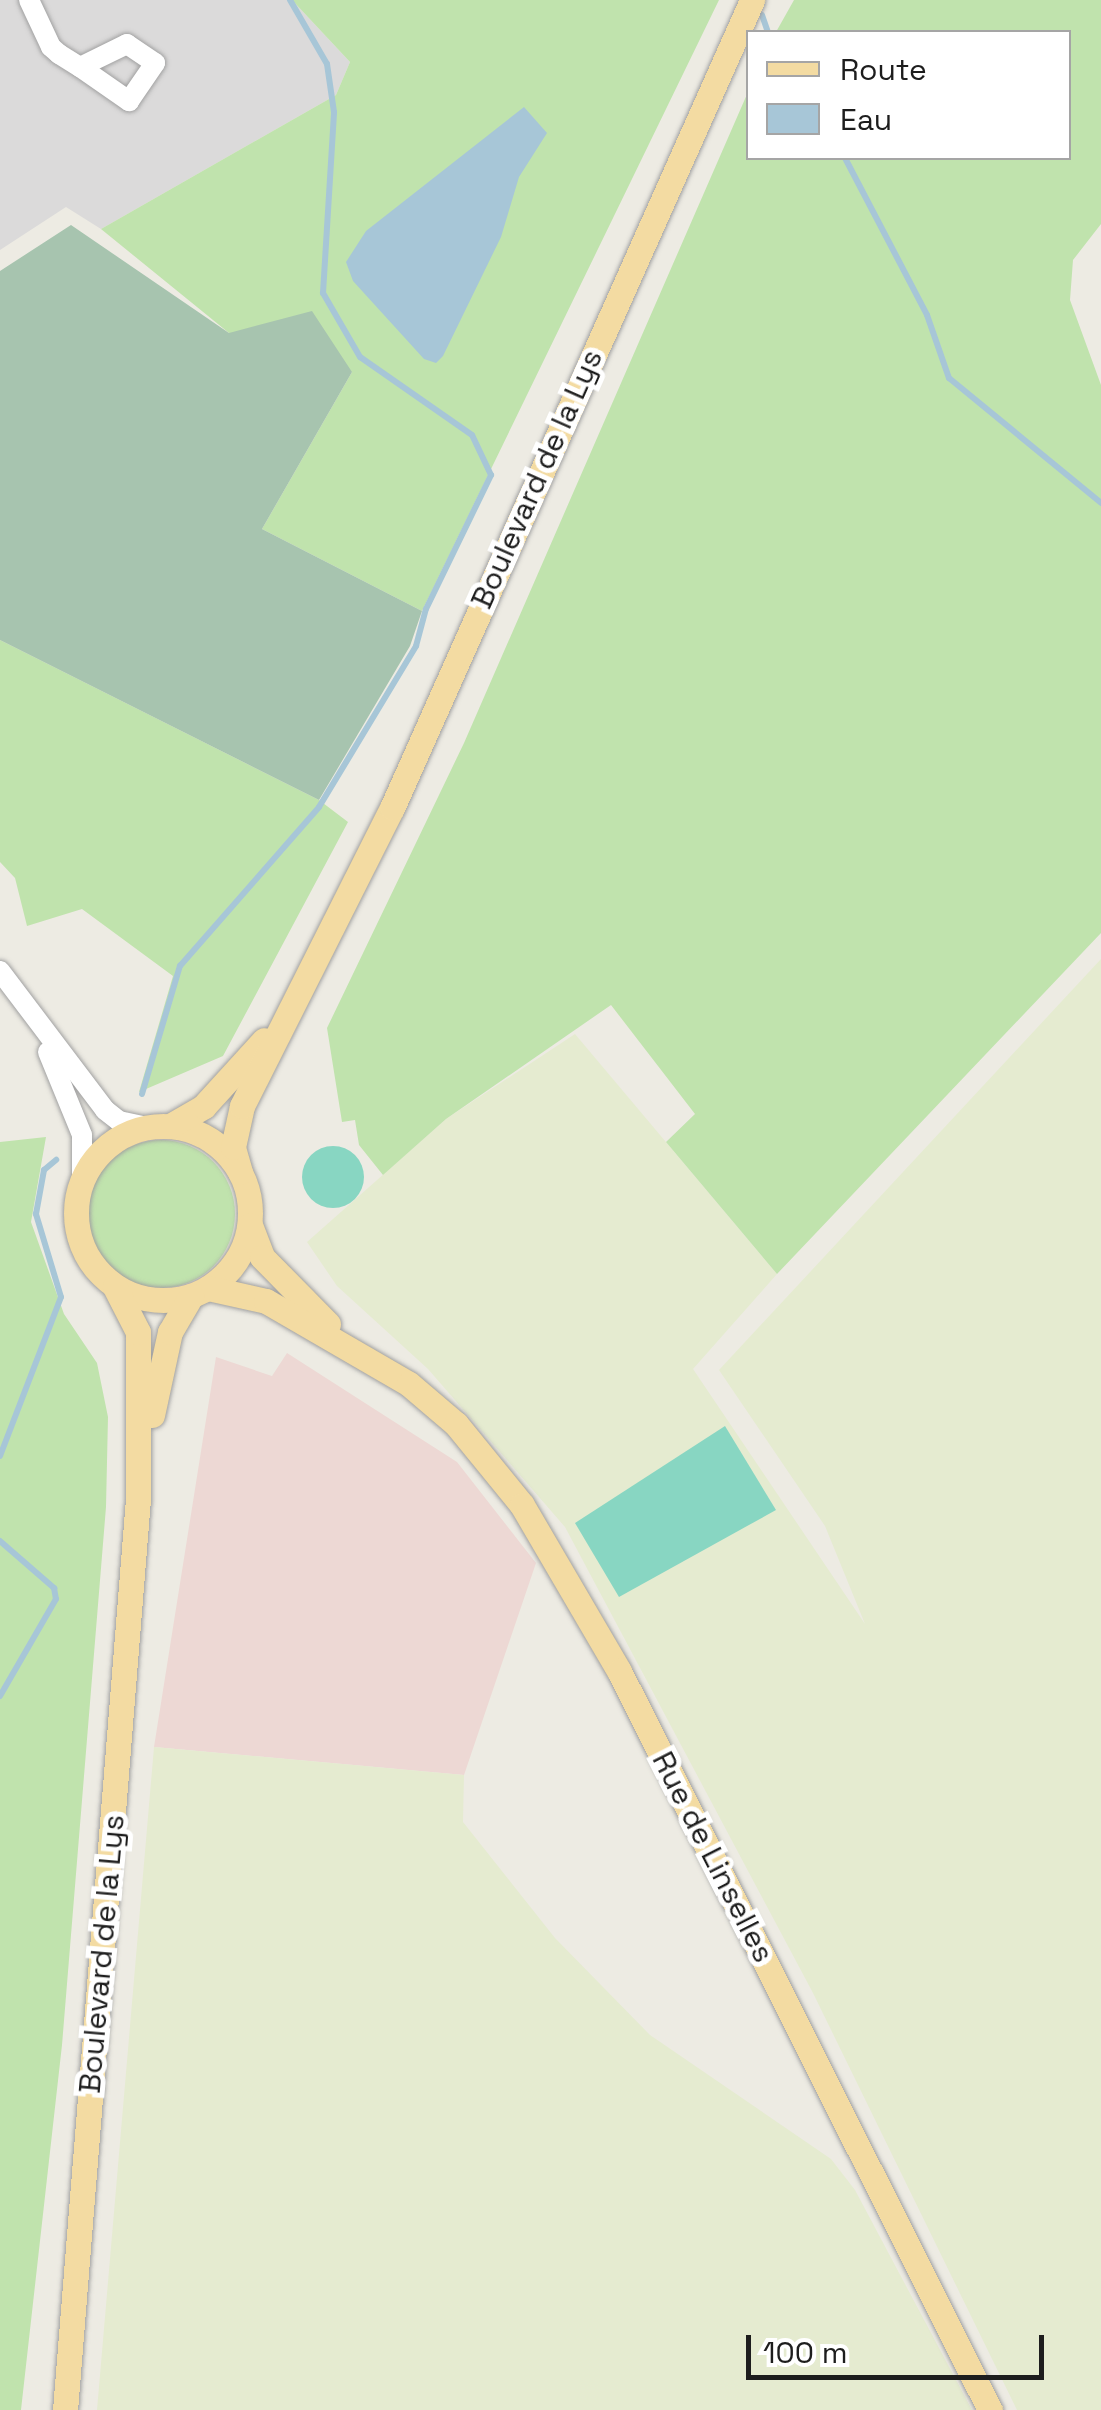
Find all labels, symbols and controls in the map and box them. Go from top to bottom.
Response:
legend [746,30,1071,160]
text: Route [840,50,927,89]
text: Eau [840,100,892,139]
street label: Boulevard de la Lys [464,344,610,614]
street label: Rue de Linselles [644,1746,782,1968]
street label: Boulevard de la Lys [72,1813,132,2095]
scale bar [751,2315,1048,2377]
text: 100 m [763,2333,848,2372]

